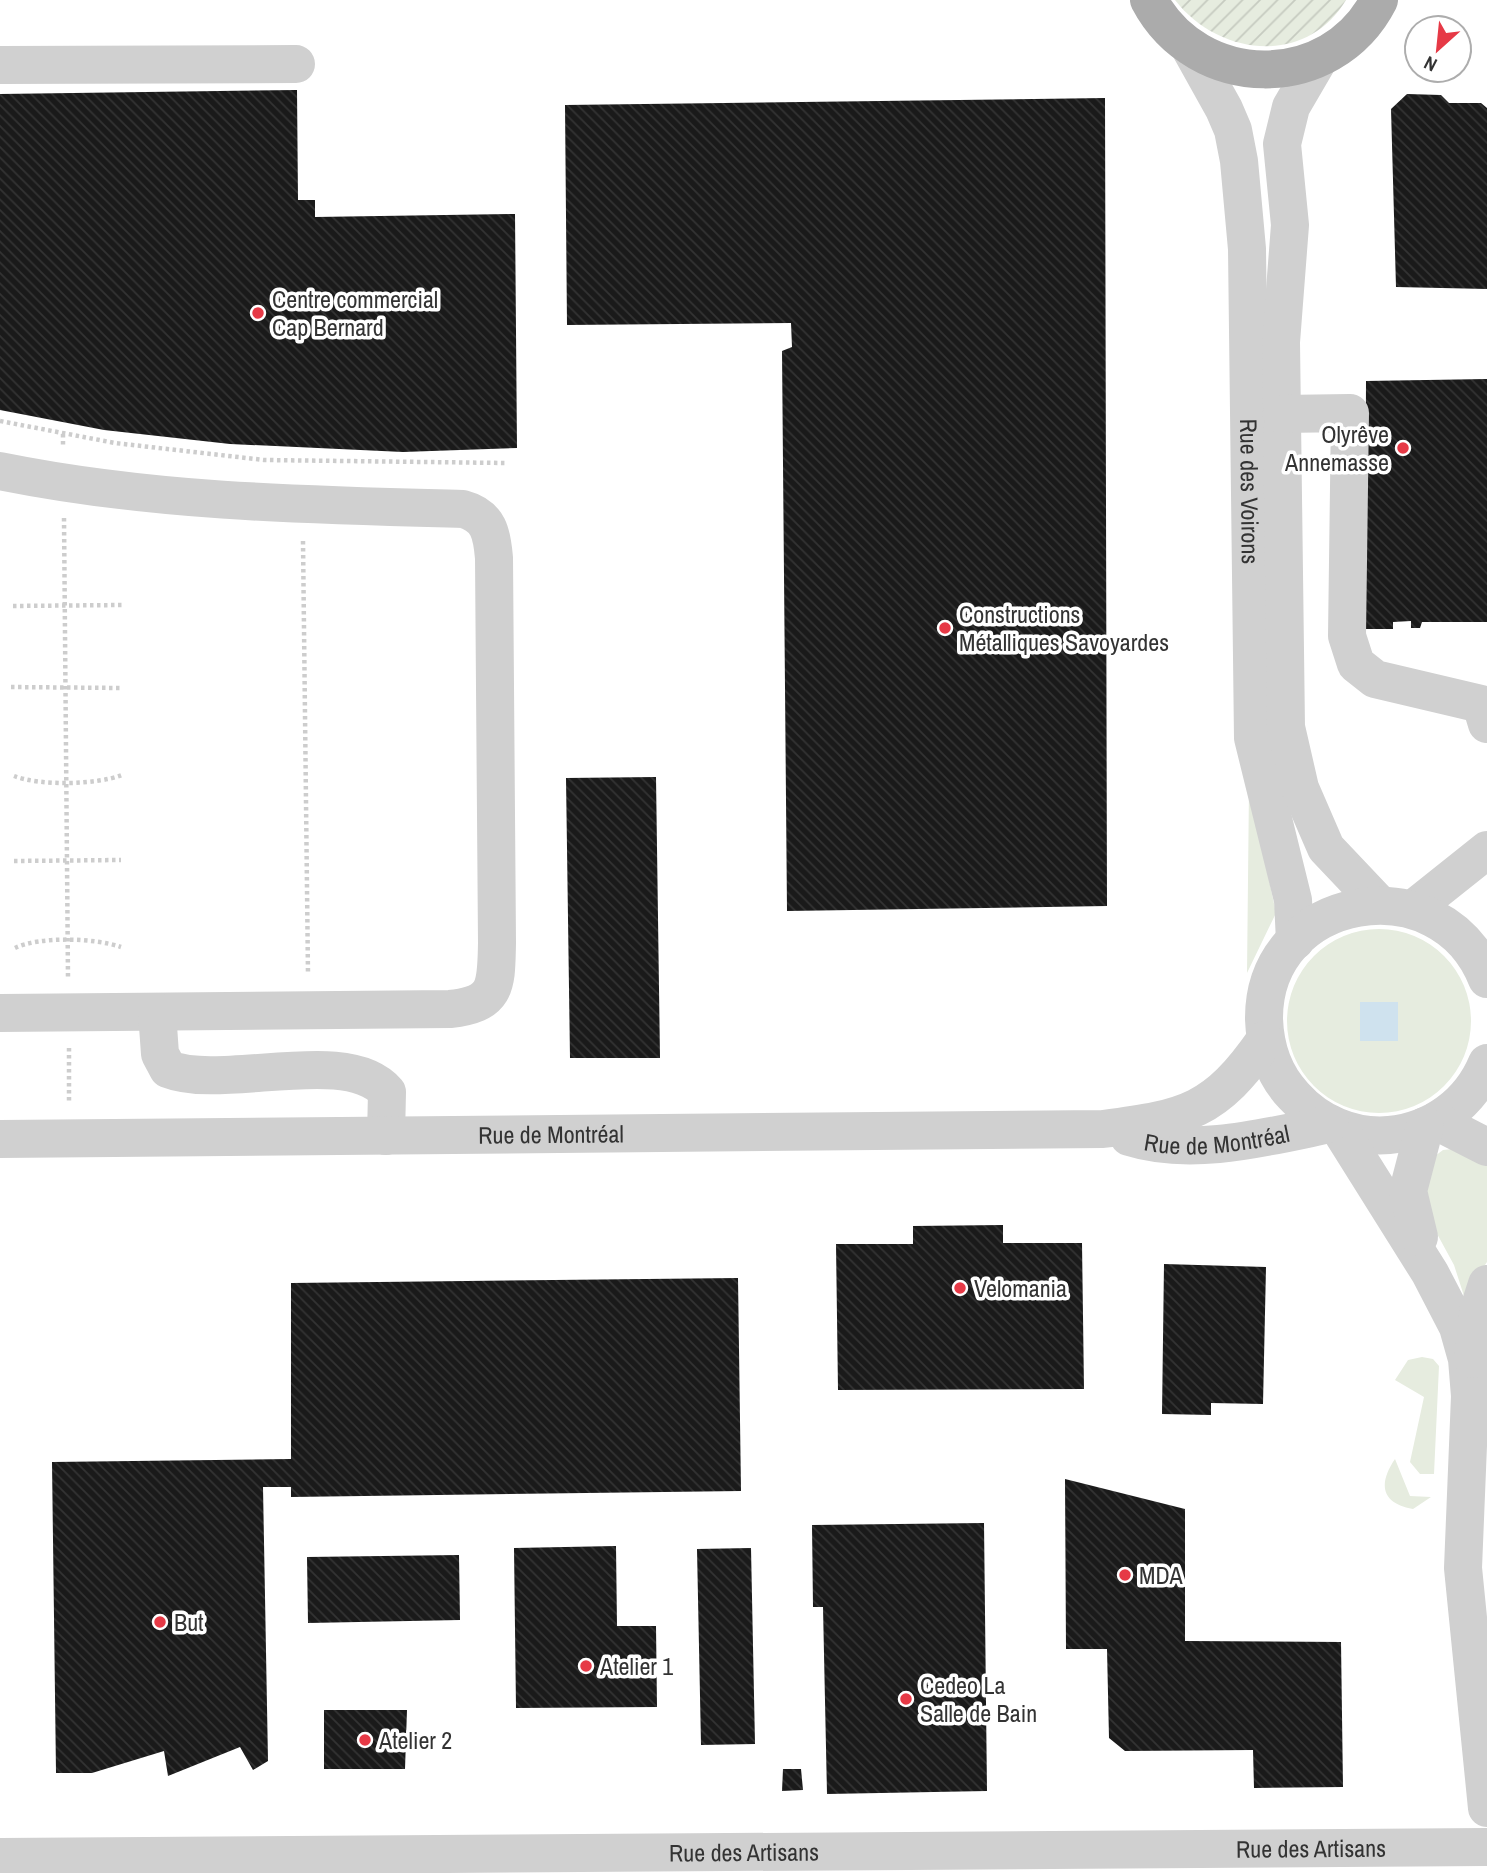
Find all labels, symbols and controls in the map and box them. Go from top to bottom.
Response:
north arrow [1403,14,1473,84]
text: N [1419,50,1441,78]
place label: Centre commercial Cap Bernard [272,283,438,343]
marker: Centre commercial Cap Bernard [250,305,266,321]
street label: Rue des Voirons [1233,418,1267,564]
place label: Olyrêve Annemasse [1284,418,1389,478]
marker: Olyrêve Annemasse [1395,440,1411,456]
place label: Constructions Métalliques Savoyardes [959,598,1169,658]
marker: Constructions Métalliques Savoyardes [937,620,953,636]
street label: Rue de Montréal [478,1117,624,1151]
street label: Rue de Montréal [1142,1117,1292,1162]
place label: Velomania [974,1272,1067,1304]
marker: Velomania [952,1280,968,1296]
place label: MDA [1139,1559,1184,1591]
marker: MDA [1117,1567,1133,1583]
place label: But [174,1606,204,1638]
marker: But [152,1614,168,1630]
place label: Atelier 1 [599,1650,673,1682]
marker: Atelier 1 [578,1658,594,1674]
place label: Cedeo La Salle de Bain [920,1669,1037,1729]
marker: Cedeo La Salle de Bain [898,1691,914,1707]
place label: Atelier 2 [378,1724,452,1756]
marker: Atelier 2 [357,1732,373,1748]
street label: Rue des Artisans [1236,1832,1386,1865]
street label: Rue des Artisans [669,1835,819,1869]

